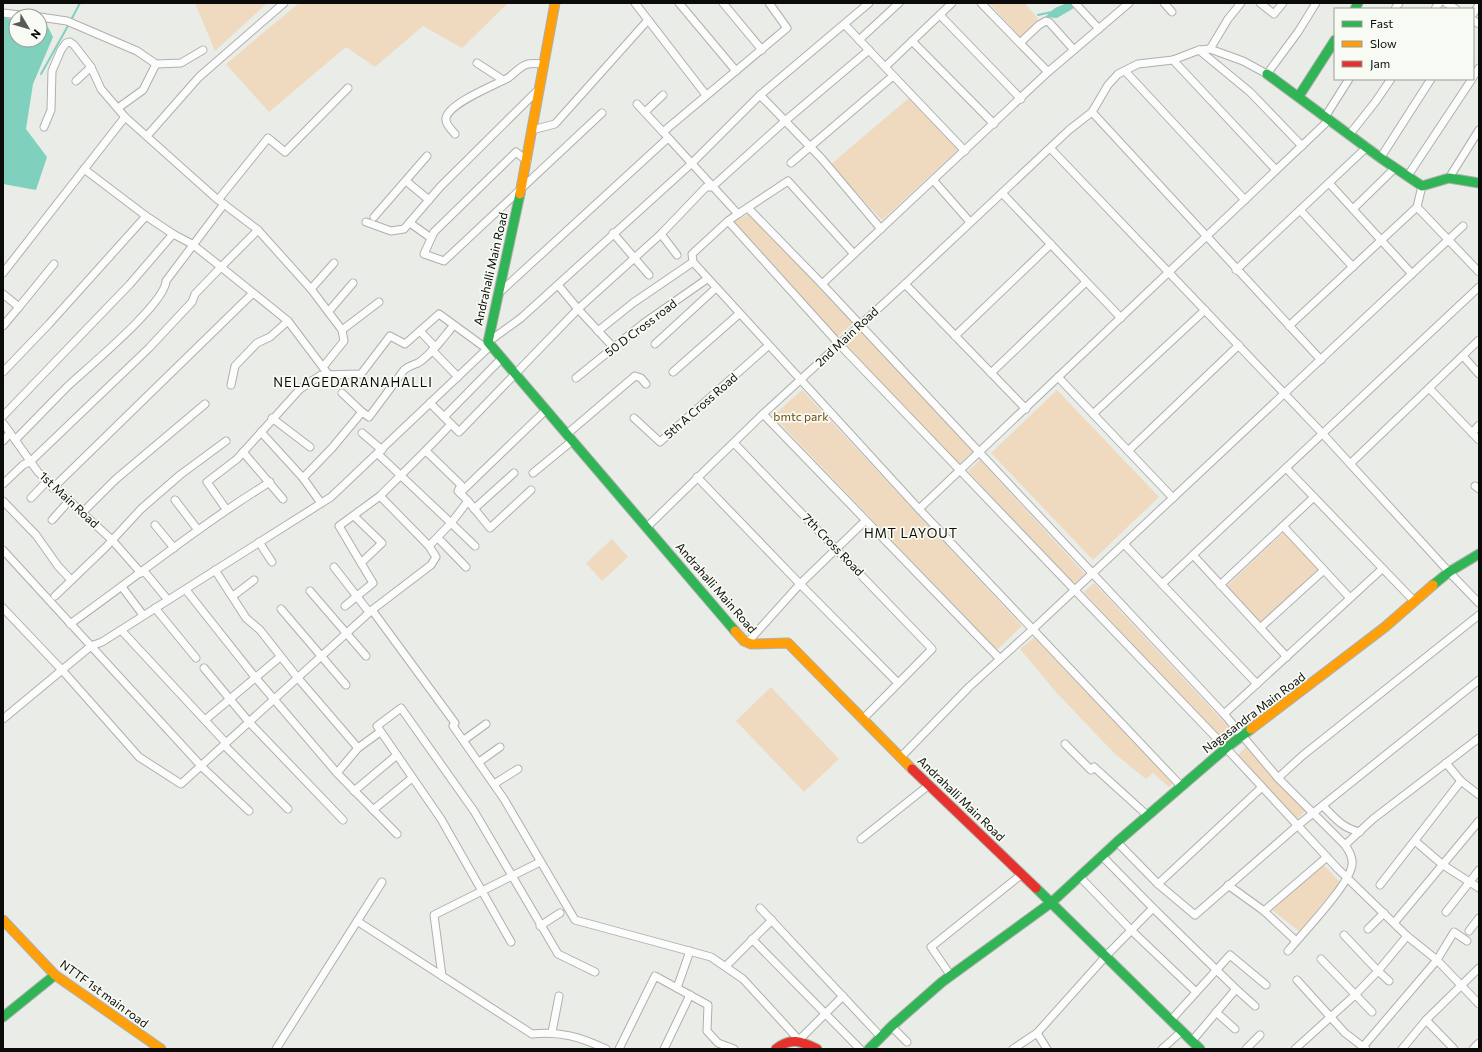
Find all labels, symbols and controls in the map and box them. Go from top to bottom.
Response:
north arrow [8,8,48,48]
legend [1334,8,1474,80]
text: Fast [1370,16,1393,30]
text: N [29,27,44,42]
text: Slow [1370,36,1397,50]
text: Jam [1370,56,1390,71]
street label: Andrahalli Main Road [470,211,510,327]
street label: 50 D Cross road [602,296,679,359]
street label: 2nd Main Road [812,304,881,369]
street label: 5th A Cross Road [661,370,740,441]
district label: NELAGEDARANAHALLI [273,374,433,390]
park label: bmtc park [773,409,829,423]
street label: 1st Main Road [37,468,102,530]
street label: 7th Cross Road [800,510,867,579]
district label: HMT LAYOUT [864,525,958,541]
street label: Andrahalli Main Road [674,539,760,636]
street label: Nagasandra Main Road [1199,669,1307,755]
street label: Andrahalli Main Road [915,753,1008,844]
street label: NTTF 1st main road [58,957,151,1030]

